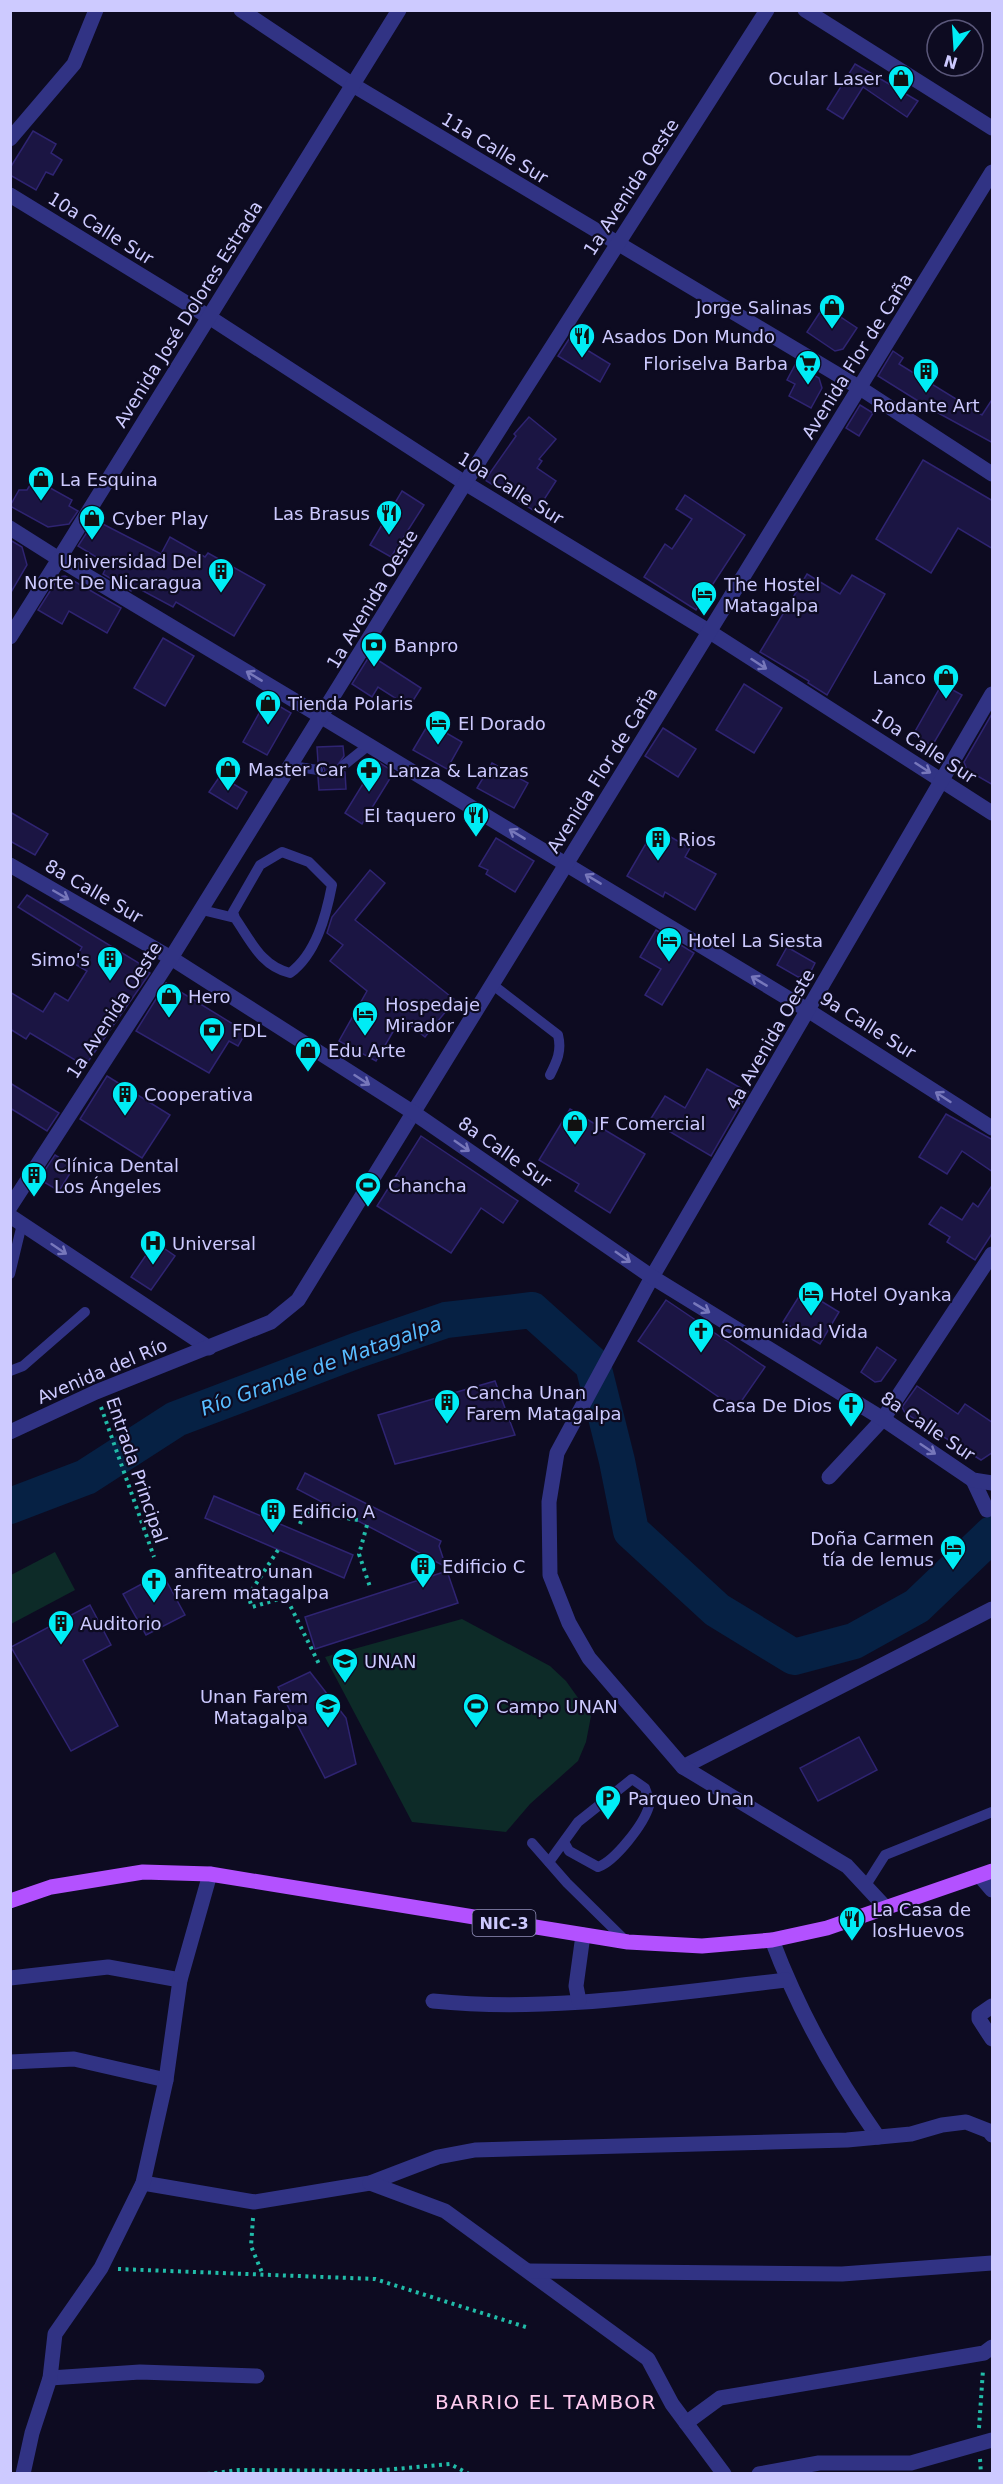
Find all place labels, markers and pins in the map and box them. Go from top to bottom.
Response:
shop icon: Ocular Laser [886,63,916,101]
place label: Ocular Laser [768,68,883,89]
shop icon: Jorge Salinas [817,292,847,330]
place label: Jorge Salinas [695,297,812,318]
restaurant icon: Asados Don Mundo [567,321,597,359]
place label: Asados Don Mundo [602,326,775,347]
supermarket icon: Floriselva Barba [793,348,823,386]
place label: Floriselva Barba [643,353,788,374]
building icon: Rodante Art [911,356,941,394]
place label: Rodante Art [872,395,980,416]
shop icon: La Esquina [26,464,56,502]
place label: La Esquina [60,469,158,490]
restaurant icon: Las Brasus [374,498,404,536]
shop icon: Cyber Play [77,503,107,541]
place label: Las Brasus [273,503,370,524]
place label: Cyber Play [112,508,209,529]
place label: Universidad Del Norte De Nicaragua [24,551,202,593]
building icon: Universidad Del Norte De Nicaragua [206,556,236,594]
place label: The Hostel Matagalpa [723,574,820,616]
hotel icon: The Hostel Matagalpa [689,579,719,617]
bank icon: Banpro [359,630,389,668]
place label: Banpro [394,635,458,656]
shop icon: Lanco [931,662,961,700]
place label: Lanco [873,667,926,688]
shop icon: Tienda Polaris [253,688,283,726]
place label: Tienda Polaris [287,693,413,714]
hotel icon: El Dorado [423,708,453,746]
place label: El Dorado [458,713,546,734]
shop icon: Master Car [213,754,243,792]
pharmacy icon: Lanza & Lanzas [354,755,384,793]
place label: Master Car [248,759,347,780]
place label: Lanza & Lanzas [388,760,529,781]
restaurant icon: El taquero [461,800,491,838]
place label: El taquero [364,805,456,826]
building icon: Rios [643,824,673,862]
place label: Rios [678,829,716,850]
hotel icon: Hotel La Siesta [654,925,684,963]
place label: Hotel La Siesta [688,930,823,951]
building icon: Simo's [95,944,125,982]
place label: Simo's [31,949,90,970]
shop icon: Hero [154,981,184,1019]
place label: Hero [188,986,231,1007]
place label: Hospedaje Mirador [385,994,480,1036]
hotel icon: Hospedaje Mirador [350,999,380,1037]
bank icon: FDL [197,1015,227,1053]
place label: FDL [232,1020,266,1041]
shop icon: Edu Arte [293,1035,323,1073]
place label: Edu Arte [328,1040,406,1061]
building icon: Cooperativa [110,1079,140,1117]
place label: Cooperativa [144,1084,253,1105]
shop icon: JF Comercial [560,1108,590,1146]
place label: JF Comercial [593,1113,706,1134]
place label: Clínica Dental Los Ángeles [54,1155,179,1197]
building icon: Clínica Dental Los Ángeles [19,1160,49,1198]
sports icon: Chancha [353,1170,383,1208]
place label: Chancha [388,1175,467,1196]
hospital icon: Universal [138,1228,168,1266]
place label: Universal [172,1233,256,1254]
hotel icon: Hotel Oyanka [796,1279,826,1317]
place label: Hotel Oyanka [830,1284,952,1305]
church icon: Comunidad Vida [686,1316,716,1354]
place label: Comunidad Vida [720,1321,868,1342]
place label: Cancha Unan Farem Matagalpa [466,1382,622,1424]
building icon: Cancha Unan Farem Matagalpa [432,1387,462,1425]
church icon: Casa De Dios [836,1390,866,1428]
place label: Casa De Dios [712,1395,832,1416]
building icon: Edificio A [258,1496,288,1534]
place label: Edificio A [292,1501,376,1522]
place label: Doña Carmen tía de lemus [810,1528,934,1570]
hotel icon: Doña Carmen tía de lemus [938,1533,968,1571]
building icon: Edificio C [408,1551,438,1589]
place label: Edificio C [442,1556,525,1577]
place label: anfiteatro unan farem matagalpa [174,1561,329,1603]
church icon: anfiteatro unan farem matagalpa [139,1566,169,1604]
building icon: Auditorio [46,1608,76,1646]
place label: Auditorio [80,1613,162,1634]
school or university icon: UNAN [330,1646,360,1684]
place label: UNAN [364,1651,416,1672]
place label: Unan Farem Matagalpa [200,1686,308,1728]
school or university icon: Unan Farem Matagalpa [313,1691,343,1729]
sports icon: Campo UNAN [461,1691,491,1729]
place label: Campo UNAN [496,1696,618,1717]
parking icon: Parqueo Unan [593,1783,623,1821]
place label: Parqueo Unan [628,1788,754,1809]
place label: La Casa de losHuevos [872,1899,971,1941]
restaurant icon: La Casa de losHuevos [837,1904,867,1942]

